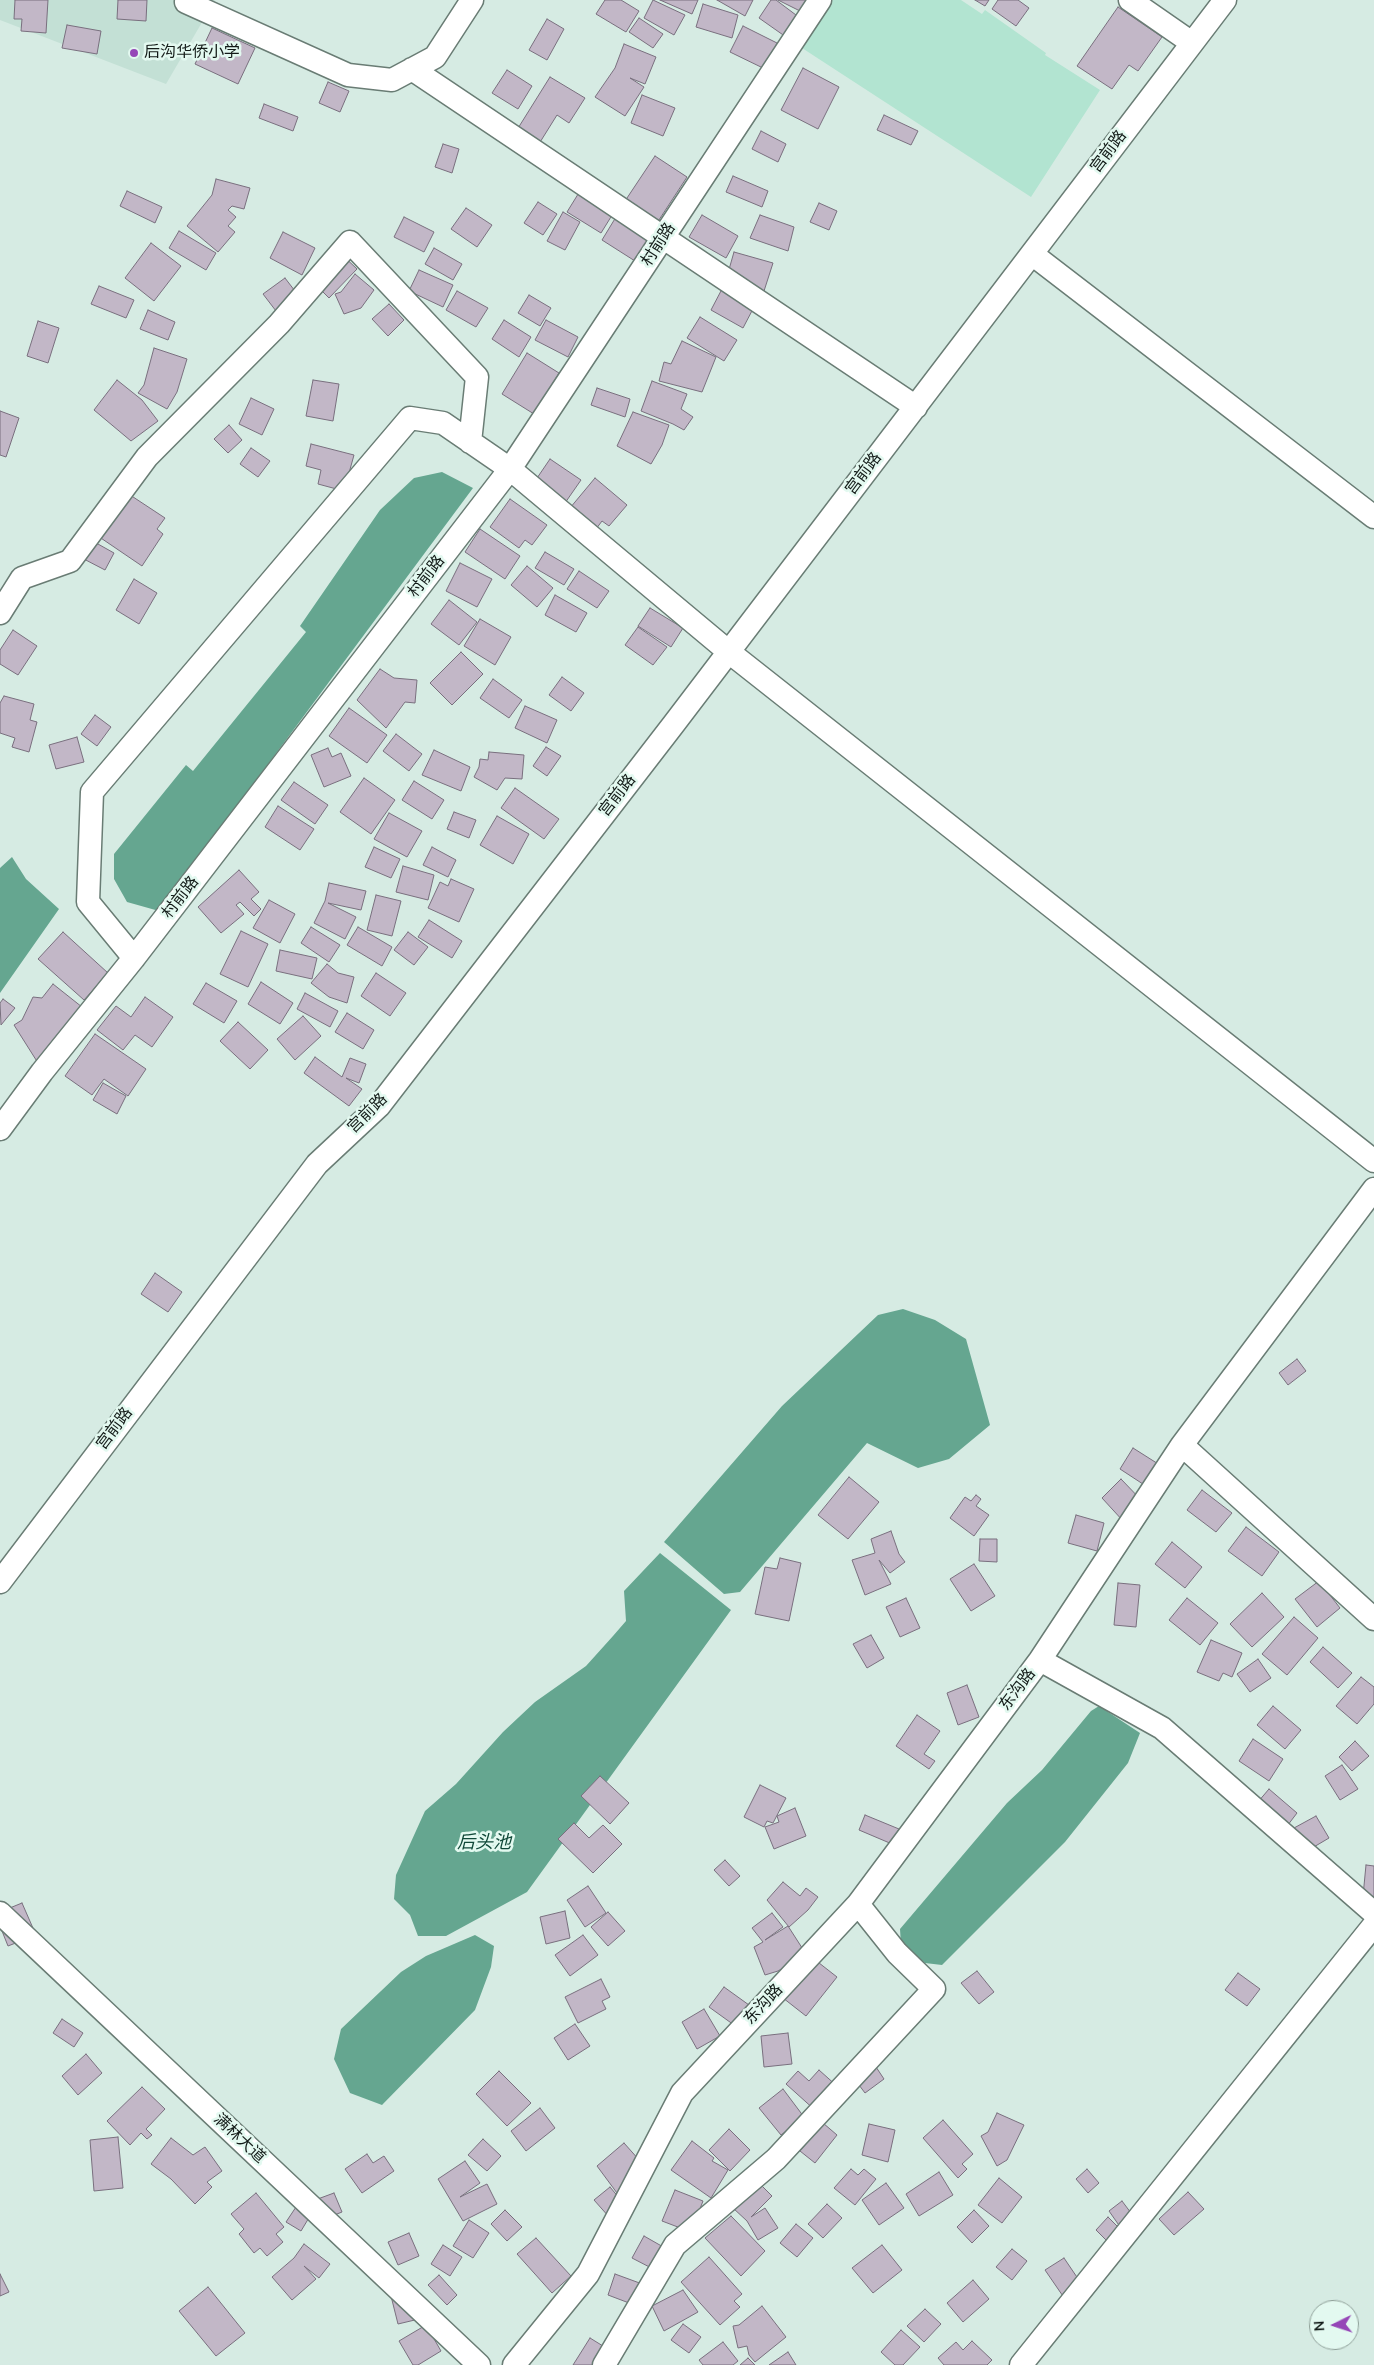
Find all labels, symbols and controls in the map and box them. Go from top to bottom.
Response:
place label: 后沟华侨小学 [144,43,240,63]
marker: 后沟华侨小学 [128,47,140,59]
street label: 宫前路 [1087,127,1131,177]
street label: 村前路 [638,220,680,270]
street label: 宫前路 [842,449,886,499]
street label: 村前路 [405,552,449,602]
street label: 宫前路 [596,771,640,821]
street label: 村前路 [159,873,203,923]
street label: 宫前路 [344,1090,392,1138]
street label: 宫前路 [93,1404,137,1454]
street label: 东沟路 [996,1665,1040,1715]
water label: 后头池 [457,1833,511,1855]
street label: 东沟路 [741,1981,787,2029]
street label: 满林大道 [209,2110,269,2168]
north arrow [1309,2300,1359,2350]
text: N [1310,2320,1329,2332]

